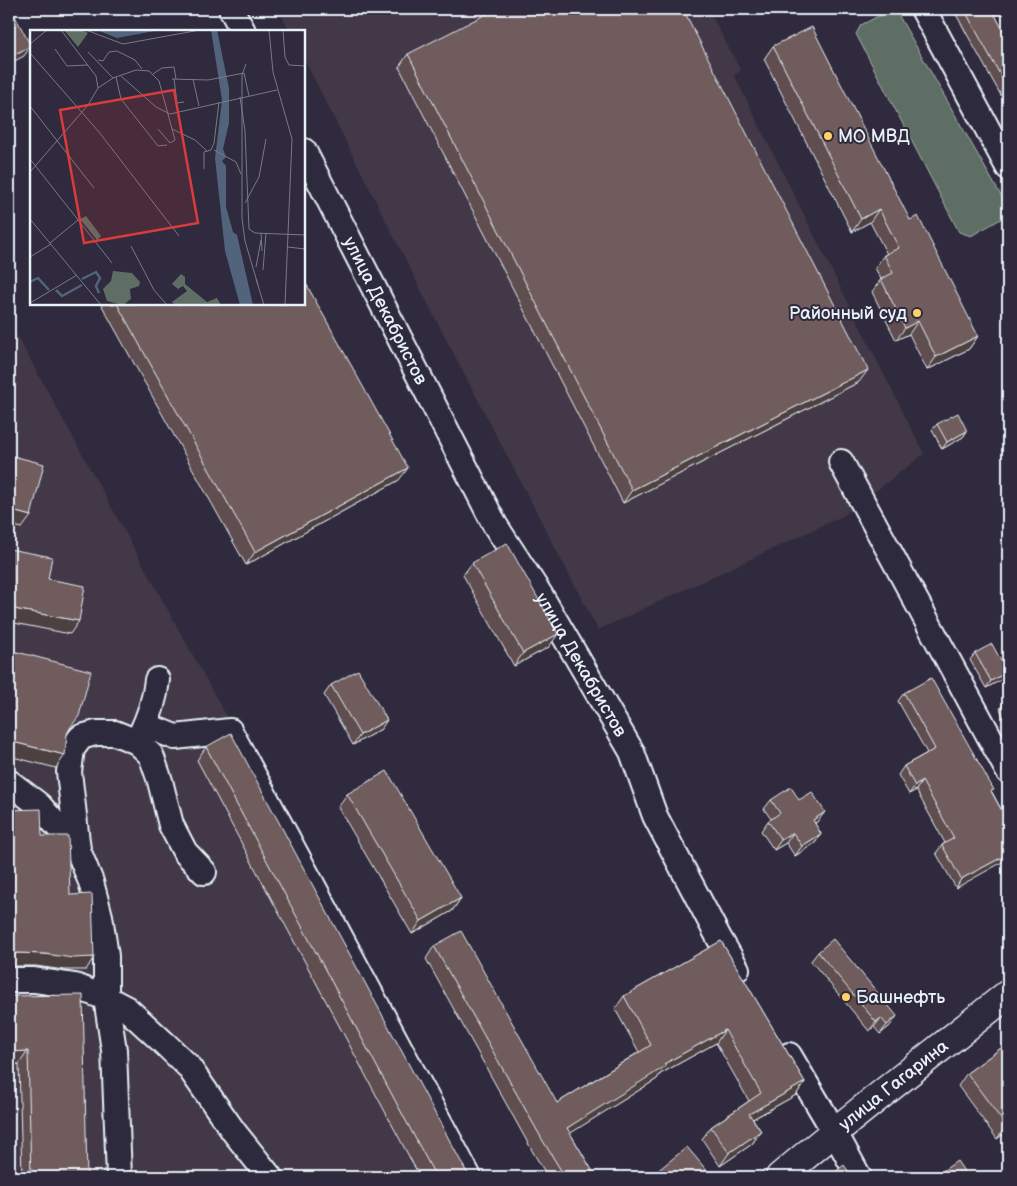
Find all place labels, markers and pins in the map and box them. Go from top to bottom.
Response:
place label: МО МВД [838,126,910,147]
marker: МО МВД [822,130,834,142]
place label: Районный суд [789,303,907,324]
marker: Районный суд [911,307,923,319]
place label: Башнефть [856,987,945,1008]
marker: Башнефть [840,991,852,1003]

